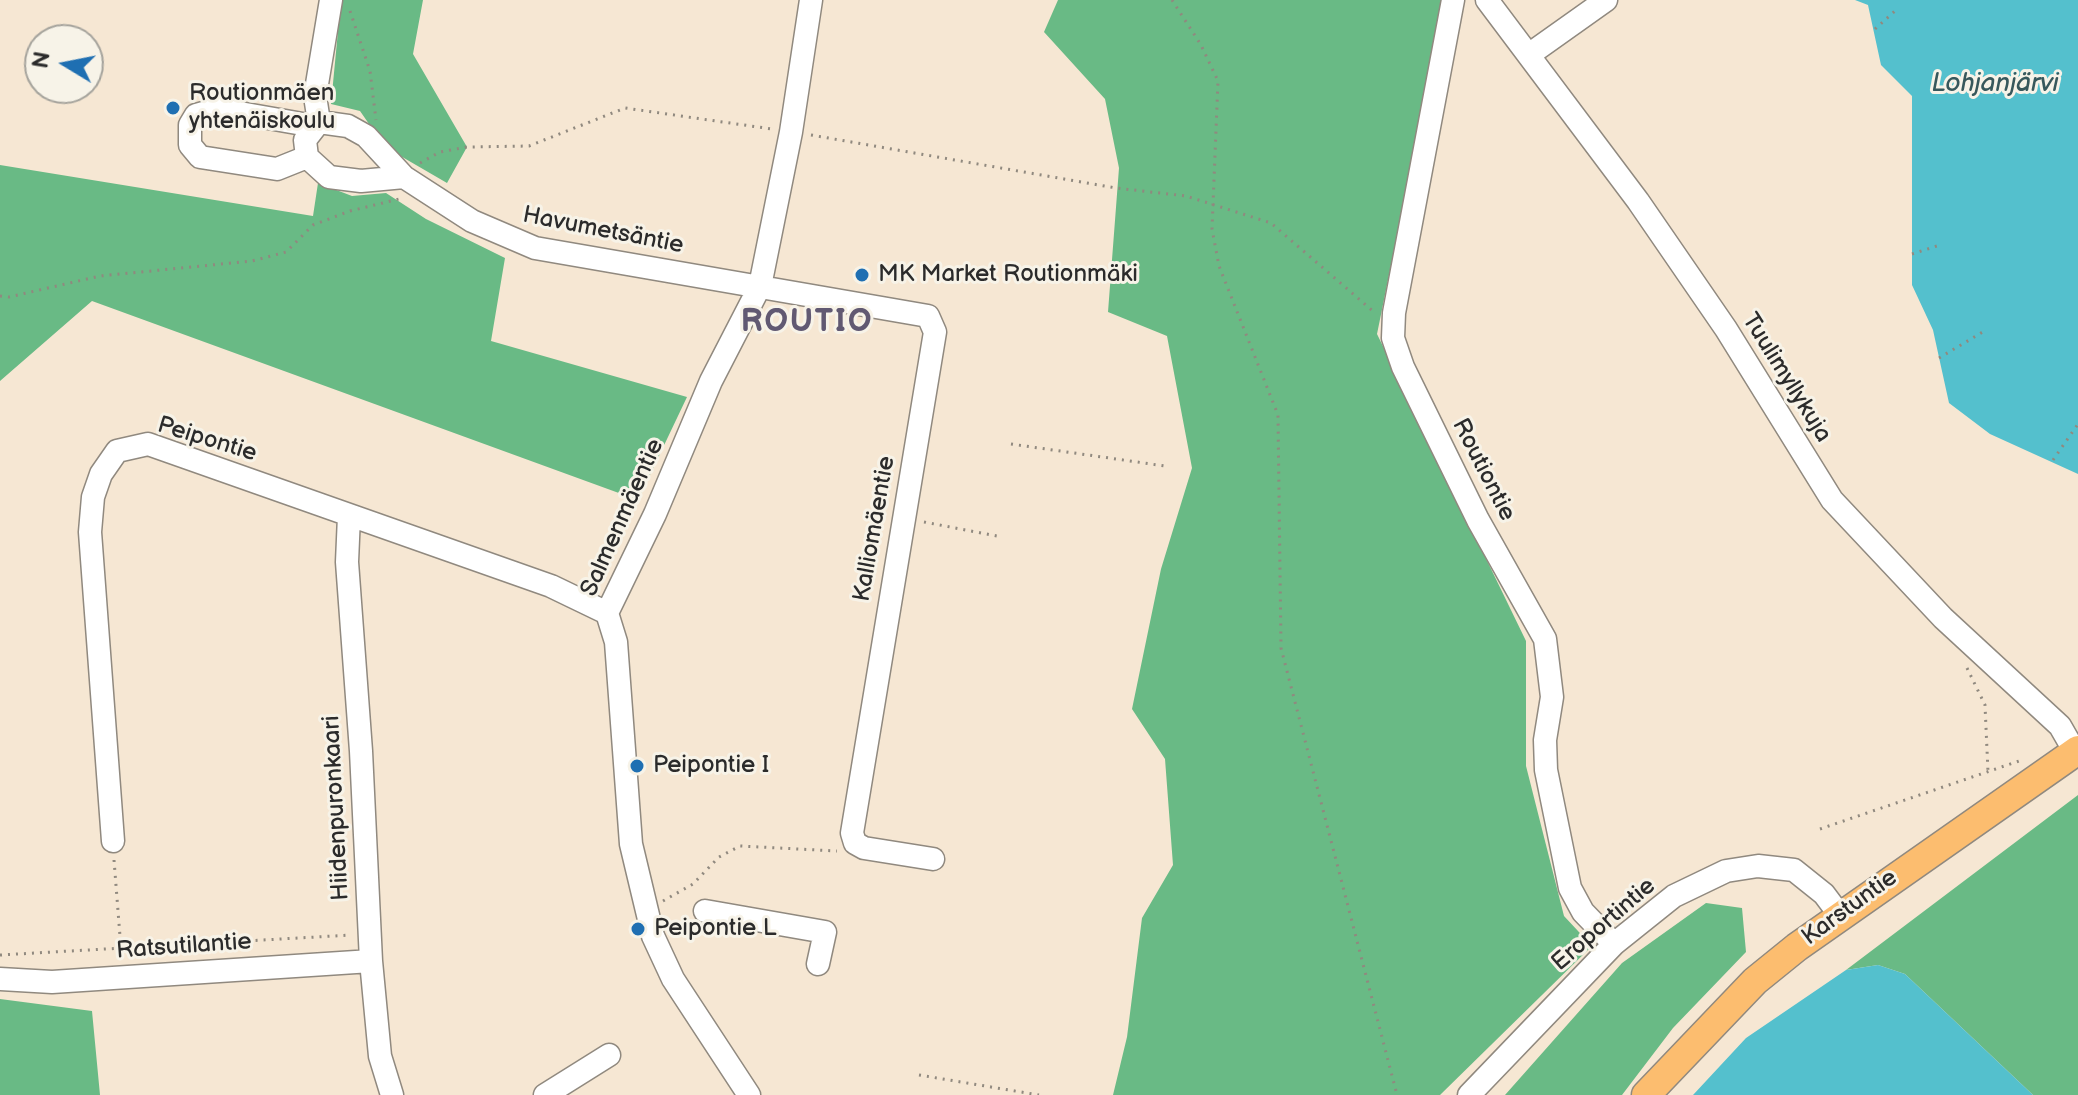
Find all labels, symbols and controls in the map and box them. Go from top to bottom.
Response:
north arrow [24,24,104,104]
text: N [27,50,57,71]
water label: Lohjanjärvi [1931,68,2059,100]
place label: Routionmäen yhtenäiskoulu [189,80,335,136]
marker: Routionmäen yhtenäiskoulu [164,99,182,117]
street label: Havumetsäntie [520,201,686,261]
place label: MK Market Routionmäki [878,261,1138,289]
marker: MK Market Routionmäki [853,266,871,284]
district label: ROUTIO [741,304,873,342]
street label: Tuulimyllykuja [1735,308,1837,448]
street label: Peipontie [154,411,260,469]
street label: Routiontie [1445,414,1521,526]
street label: Salmenmäentie [575,435,671,601]
street label: Kalliomäentie [848,454,902,604]
street label: Hiidenpuronkaari [318,715,356,901]
place label: Peipontie I [653,752,769,780]
marker: Peipontie I [628,757,646,775]
street label: Karstuntie [1797,864,1903,952]
street label: Eroportintie [1546,872,1662,978]
place label: Peipontie L [654,915,777,943]
marker: Peipontie L [629,920,647,938]
street label: Ratsutilantie [115,928,253,966]

